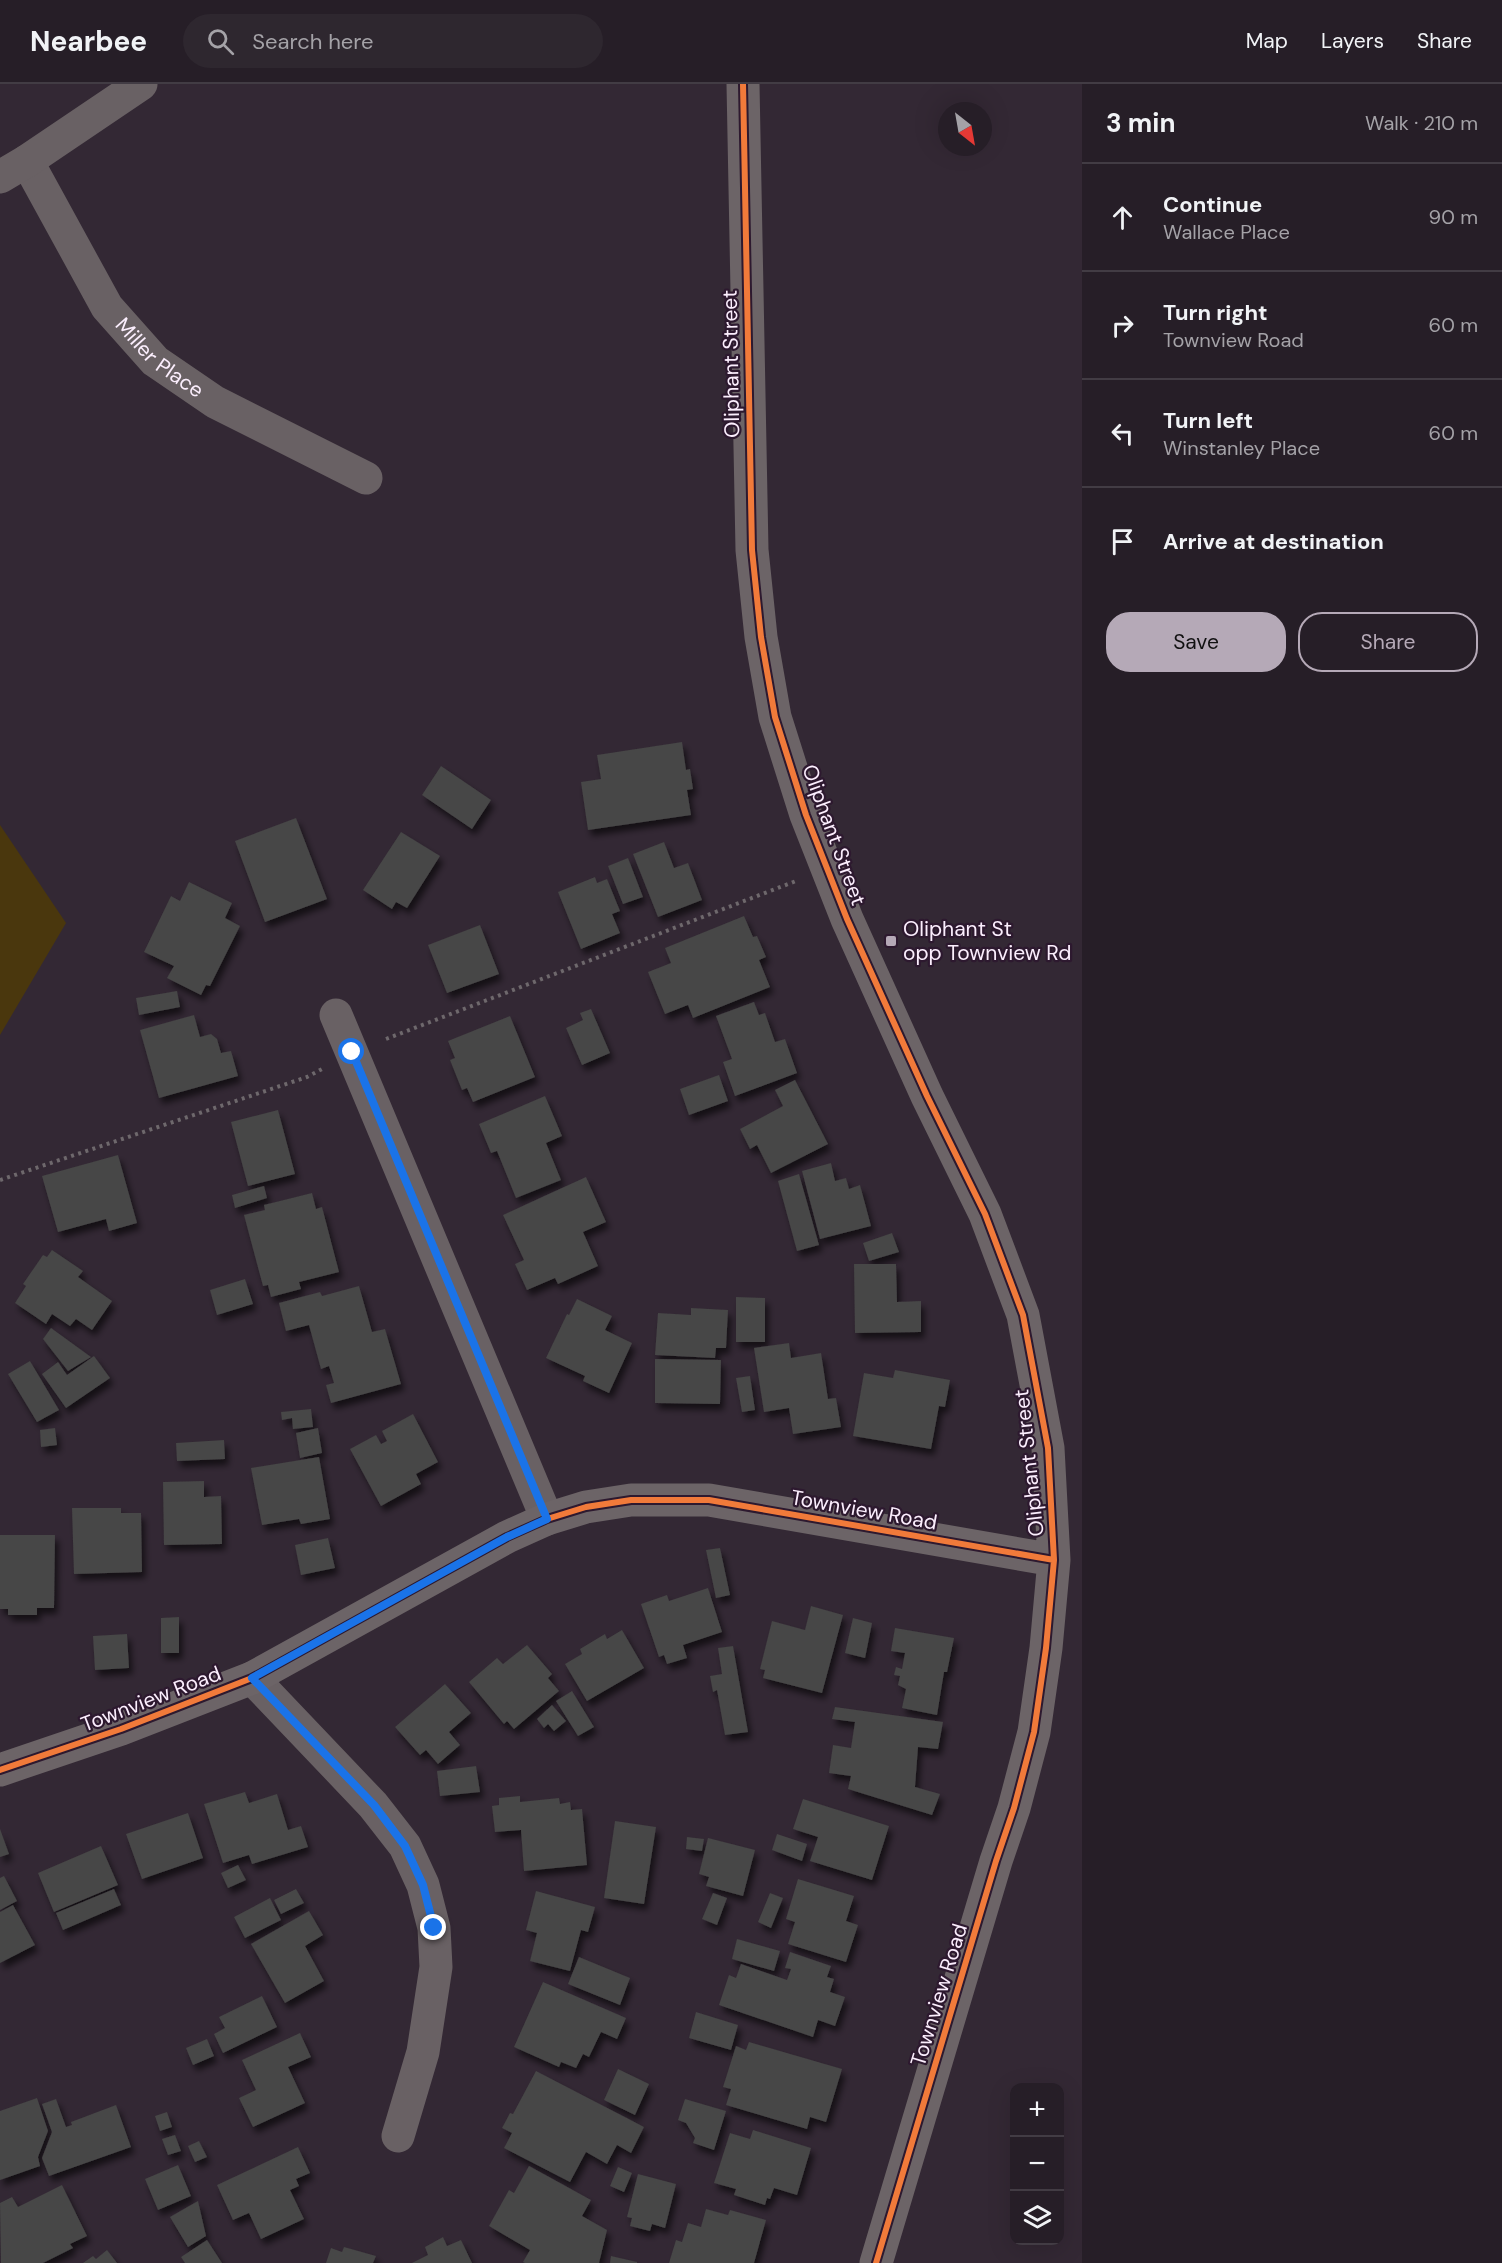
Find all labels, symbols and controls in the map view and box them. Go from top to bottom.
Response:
search box [183,14,603,68]
text: Nearbee [30,23,147,60]
icon: search [204,25,237,58]
text: Search here [252,27,374,56]
text: Map [1246,27,1288,55]
text: Layers [1321,27,1384,55]
text: Share [1417,27,1472,55]
north arrow [938,102,992,156]
text: 3 min [1106,106,1175,140]
text: Walk · 210 m [1365,110,1478,136]
text: Continue [1163,190,1262,219]
icon: ahead [1106,201,1139,234]
text: 90 m [1429,204,1478,230]
text: Wallace Place [1163,219,1290,245]
street label: Oliphant Street [716,290,746,438]
text: Turn right [1163,298,1268,327]
icon: right [1106,309,1139,342]
street label: Miller Place [109,312,209,404]
text: 60 m [1429,312,1478,338]
text: Townview Road [1163,327,1304,353]
text: Turn left [1163,406,1253,435]
icon: left [1106,417,1139,450]
text: 60 m [1429,420,1478,446]
text: Winstanley Place [1163,435,1320,461]
icon: arrive [1106,525,1139,558]
text: Arrive at destination [1163,527,1384,556]
button: Save [1106,612,1286,672]
button: Share [1298,612,1478,672]
street label: Oliphant Street [796,761,872,909]
place label: Oliphant St opp Townview Rd [903,915,1071,967]
marker: Oliphant St opp Townview Rd [884,934,898,948]
route start [338,1038,364,1064]
street label: Oliphant Street [1007,1388,1051,1538]
street label: Townview Road [789,1483,939,1537]
street label: Townview Road [77,1659,225,1739]
route end [420,1914,446,1940]
street label: Townview Road [904,1920,974,2070]
map controls [1010,2083,1064,2245]
button: + [1010,2083,1064,2137]
button: − [1010,2137,1064,2191]
button: layers [1010,2191,1064,2245]

